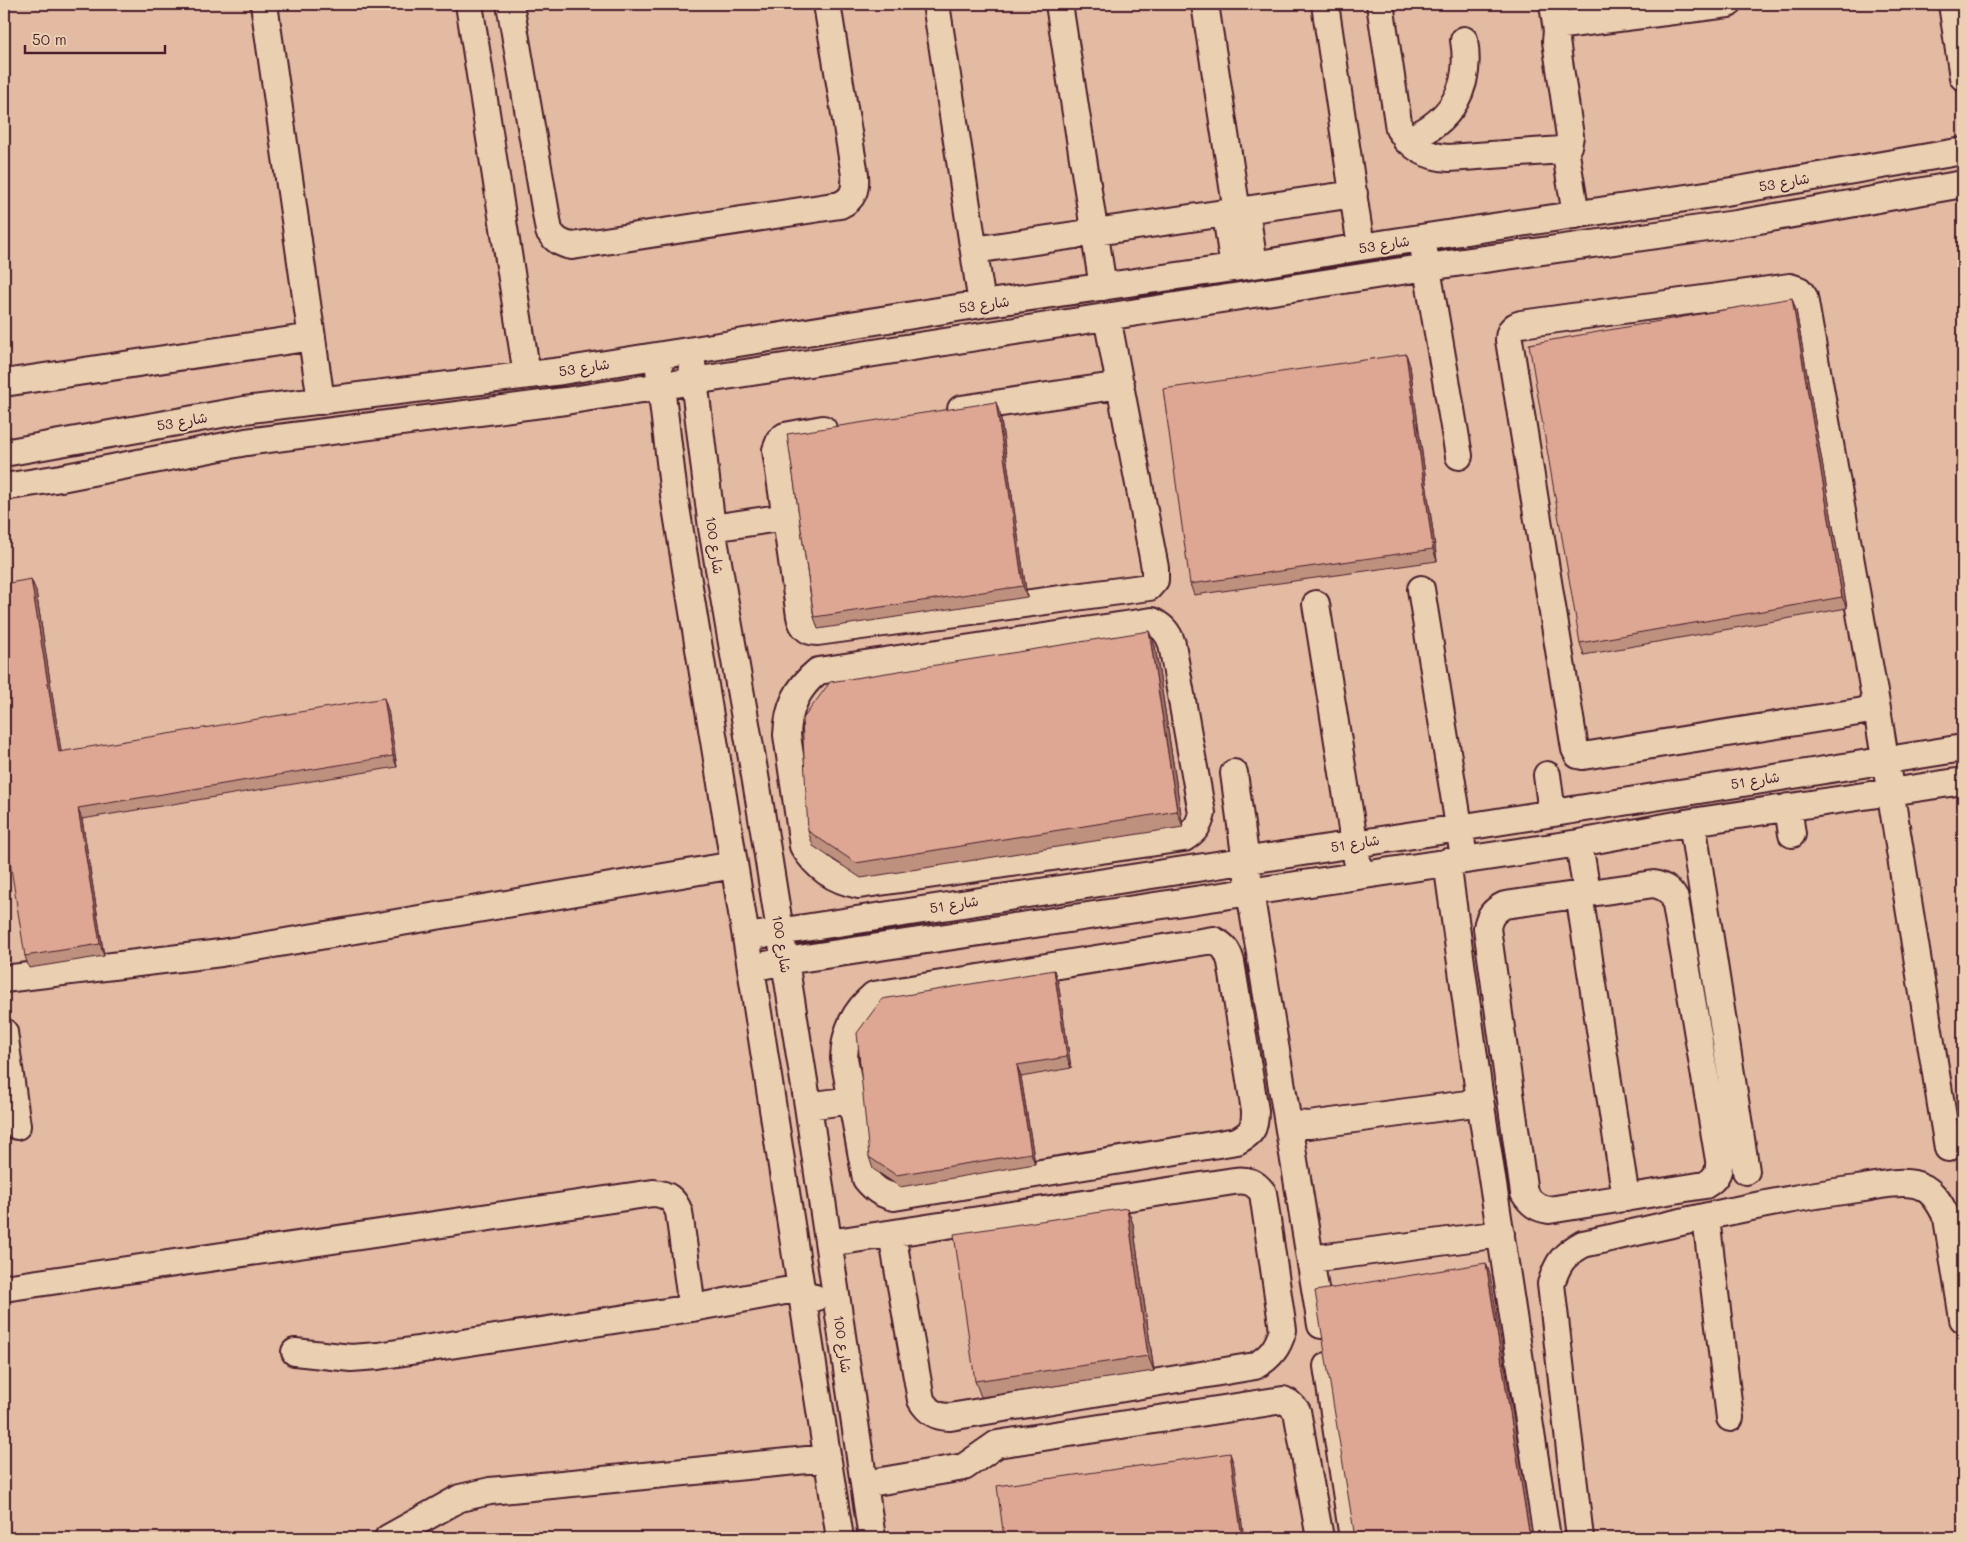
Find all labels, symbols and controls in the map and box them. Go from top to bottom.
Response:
scale bar [25,22,165,54]
text: 50 m [32,29,67,49]
street label: شارع 53 [1757,168,1811,197]
street label: شارع 53 [1357,231,1411,258]
street label: شارع 53 [957,291,1011,318]
street label: شارع 53 [557,354,611,381]
street label: شارع 53 [155,407,209,436]
street label: شارع 100 [701,515,728,575]
street label: شارع 51 [1729,767,1781,794]
street label: شارع 51 [1329,830,1381,857]
street label: شارع 51 [928,891,980,918]
street label: شارع 100 [767,914,796,974]
street label: شارع 100 [829,1314,856,1374]

